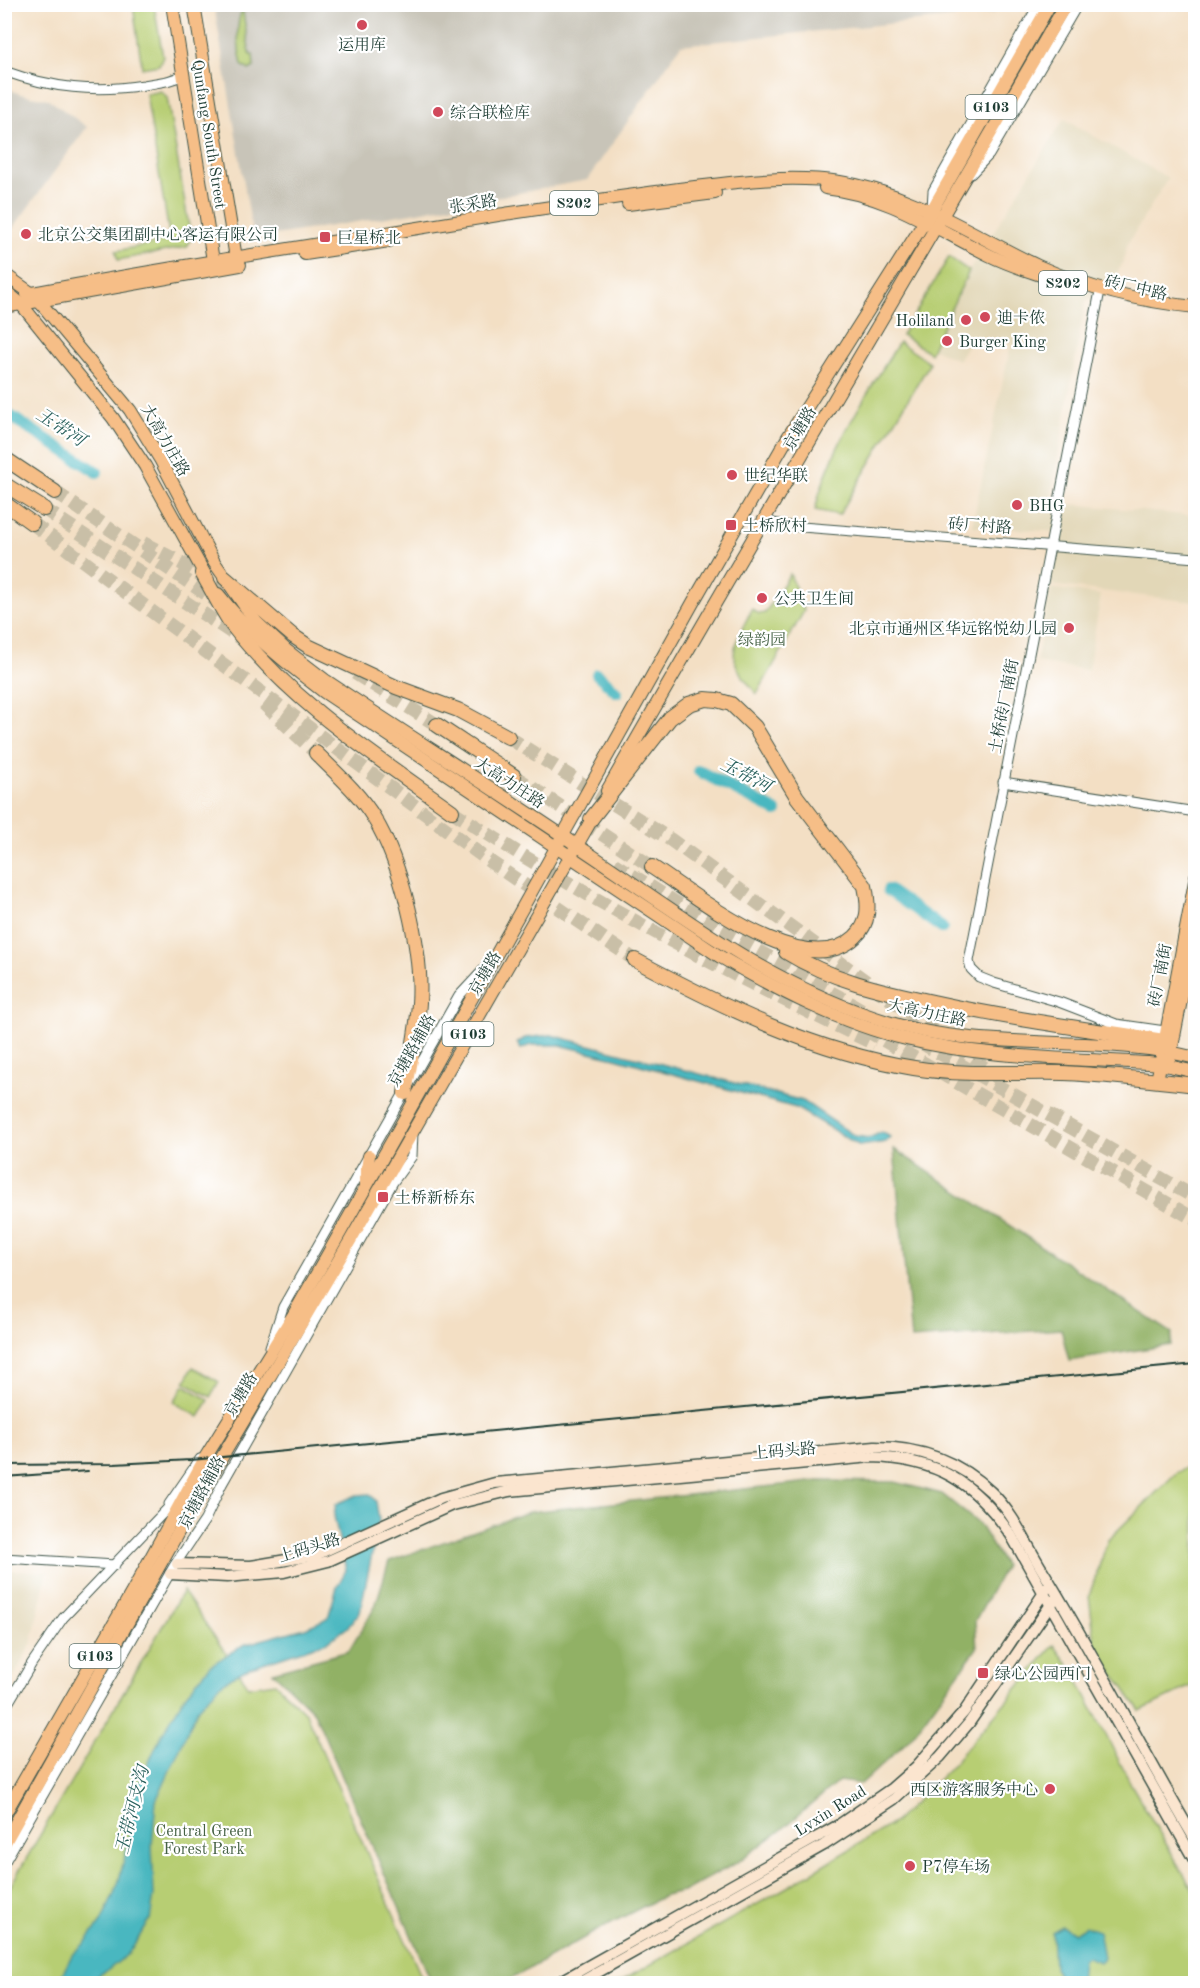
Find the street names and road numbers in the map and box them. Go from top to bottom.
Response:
street label: Qunfang South Street [188,59,228,210]
road number: G103 [966,95,1016,119]
street label: 张采路 [448,191,498,217]
road number: S202 [550,191,598,215]
road number: S202 [1039,271,1087,295]
street label: 砖厂中路 [1103,272,1169,304]
street label: 大高力庄路 [137,401,193,480]
street label: 京塘路 [780,403,820,454]
street label: 砖厂村路 [947,515,1012,537]
street label: 土桥砖厂南街 [986,657,1022,755]
street label: 大高力庄路 [471,754,548,812]
street label: 砖厂南街 [1145,942,1175,1008]
street label: 京塘路 [465,948,505,999]
street label: 大高力庄路 [886,996,968,1030]
street label: 京塘路辅路 [385,1011,439,1090]
road number: G103 [442,1022,494,1046]
street label: 京塘路 [221,1369,261,1420]
street label: 上码头路 [751,1439,817,1463]
street label: 京塘路辅路 [175,1453,229,1532]
street label: 上码头路 [276,1530,343,1566]
road number: G103 [70,1644,121,1668]
street label: Lvxin Road [793,1784,869,1840]

